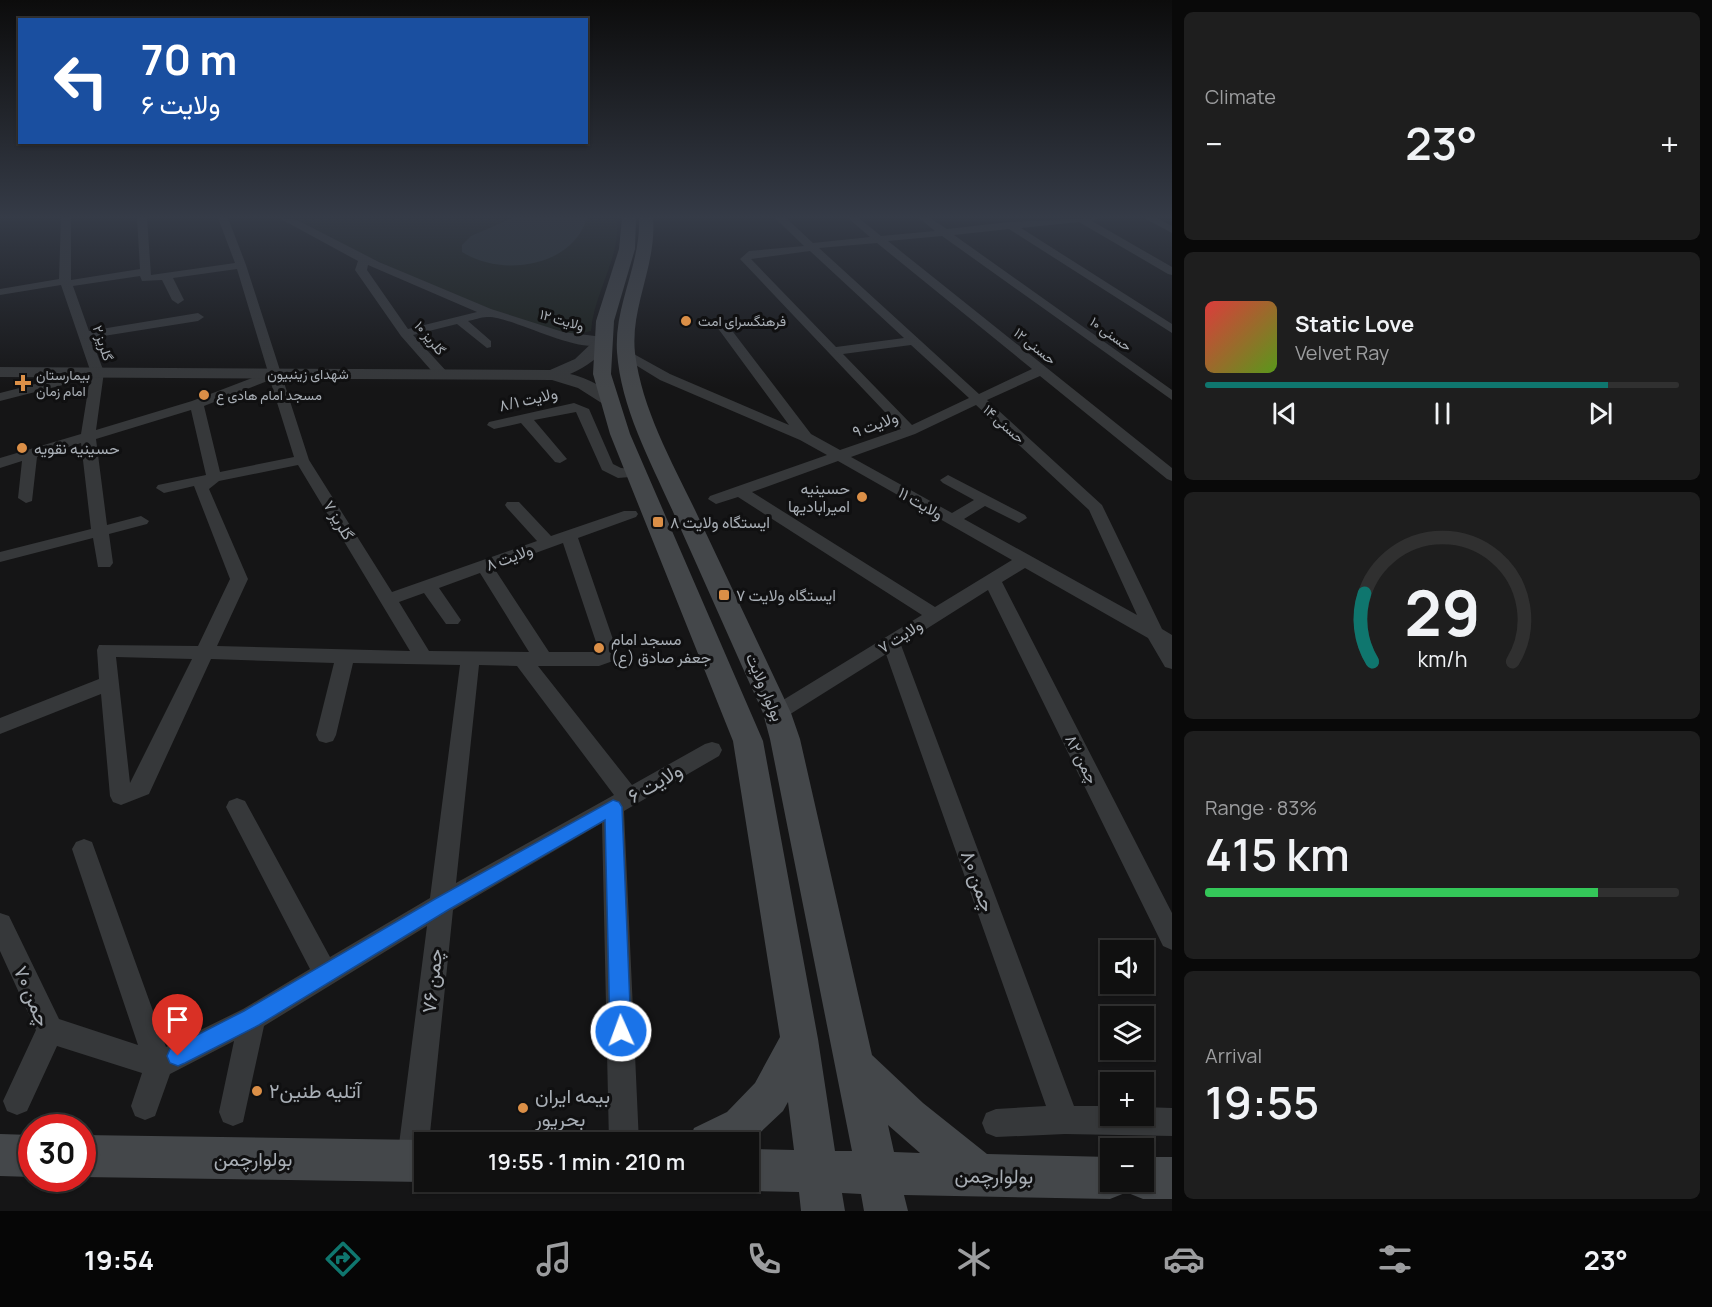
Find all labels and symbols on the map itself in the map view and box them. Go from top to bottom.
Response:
street label: ولایت ۱۲ [538,304,587,335]
place label: فرهنگسرای امت [698,311,786,330]
street label: حسنی ۱۰ [1086,312,1136,355]
marker: فرهنگسرای امت [679,314,693,328]
street label: گلریز ۱۰ [411,317,450,359]
street label: گلریز ۲ [89,323,118,363]
street label: حسنی ۱۲ [1010,323,1060,368]
street label: شهدای زینبیون [267,364,349,383]
place label: بیمارستان امام زمان [36,365,90,400]
marker: بیمارستان امام زمان [14,374,32,392]
street label: ولایت ۸/۱ [497,382,559,416]
place label: مسجد امام هادی ع [216,385,322,406]
marker: مسجد امام هادی ع [197,388,211,402]
street label: حسنی ۱۴ [979,400,1029,447]
street label: ولایت ۹ [849,406,901,442]
place label: حسینیه نقویه [34,437,120,459]
marker: حسینیه نقویه [15,441,29,455]
place label: حسینیه امیرابادیها [788,477,850,517]
street label: ولایت ۱۱ [894,481,948,525]
marker: حسینیه امیرابادیها [855,490,869,504]
street label: گلریز ۷ [319,496,359,544]
place label: ایستگاه ولایت ۸ [670,511,770,533]
marker: ایستگاه ولایت ۸ [651,515,665,529]
street label: ولایت ۸ [482,538,536,576]
place label: ایستگاه ولایت ۷ [736,584,836,606]
marker: ایستگاه ولایت ۷ [717,588,731,602]
street label: ولایت ۷ [874,614,926,658]
place label: مسجد امام جعفر صادق (ع) [611,628,712,669]
marker: مسجد امام جعفر صادق (ع) [592,641,606,655]
street label: بولوار ولایت [741,650,789,724]
street label: چمن ۸۲ [1059,731,1104,788]
street label: ولایت ۶ [623,756,687,809]
street label: چمن ۸۰ [954,846,1002,916]
street label: چمن ۷۶ [415,947,449,1015]
street label: چمن ۷۰ [7,961,57,1031]
pin [152,994,203,1056]
position arrow [589,999,653,1063]
place label: آتلیه طنین۲ [269,1077,362,1104]
place label: بيمه ايران بحرپور [534,1082,610,1133]
marker: آتلیه طنین۲ [250,1084,264,1098]
marker: بيمه ايران بحرپور [516,1101,530,1115]
speed limit sign: 30 [18,1114,96,1192]
street label: بولوارچمن [214,1145,292,1173]
street label: بولوارچمن [954,1161,1034,1191]

